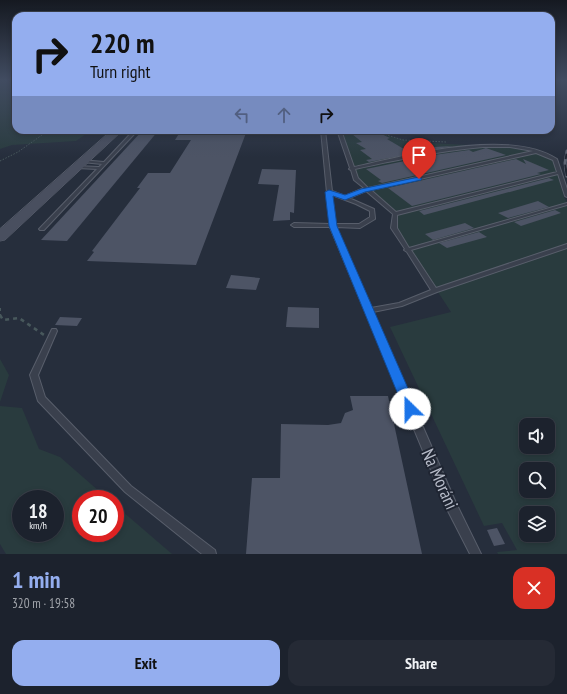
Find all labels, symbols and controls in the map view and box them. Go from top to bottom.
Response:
text: 220 m [90,24,154,61]
icon: right [24,28,76,80]
text: Turn right [90,60,150,83]
icon: left [231,104,253,126]
icon: ahead [273,104,295,126]
icon: right [315,104,337,126]
pin [402,138,436,179]
icon: arrive [408,144,430,166]
position arrow [389,388,431,430]
map controls [519,418,555,542]
button: sound [519,418,555,454]
street label: Na Moráni [417,445,463,513]
button: search [519,462,555,498]
speed limit sign: 20 [72,490,124,542]
text: 18 [28,498,48,524]
button: layers [519,506,555,542]
text: km/h [29,519,47,532]
text: 1 min [12,564,60,595]
button: close [513,567,555,609]
text: 320 m · 19:58 [12,595,75,612]
button: Exit [12,640,280,686]
button: Share [288,640,555,686]

